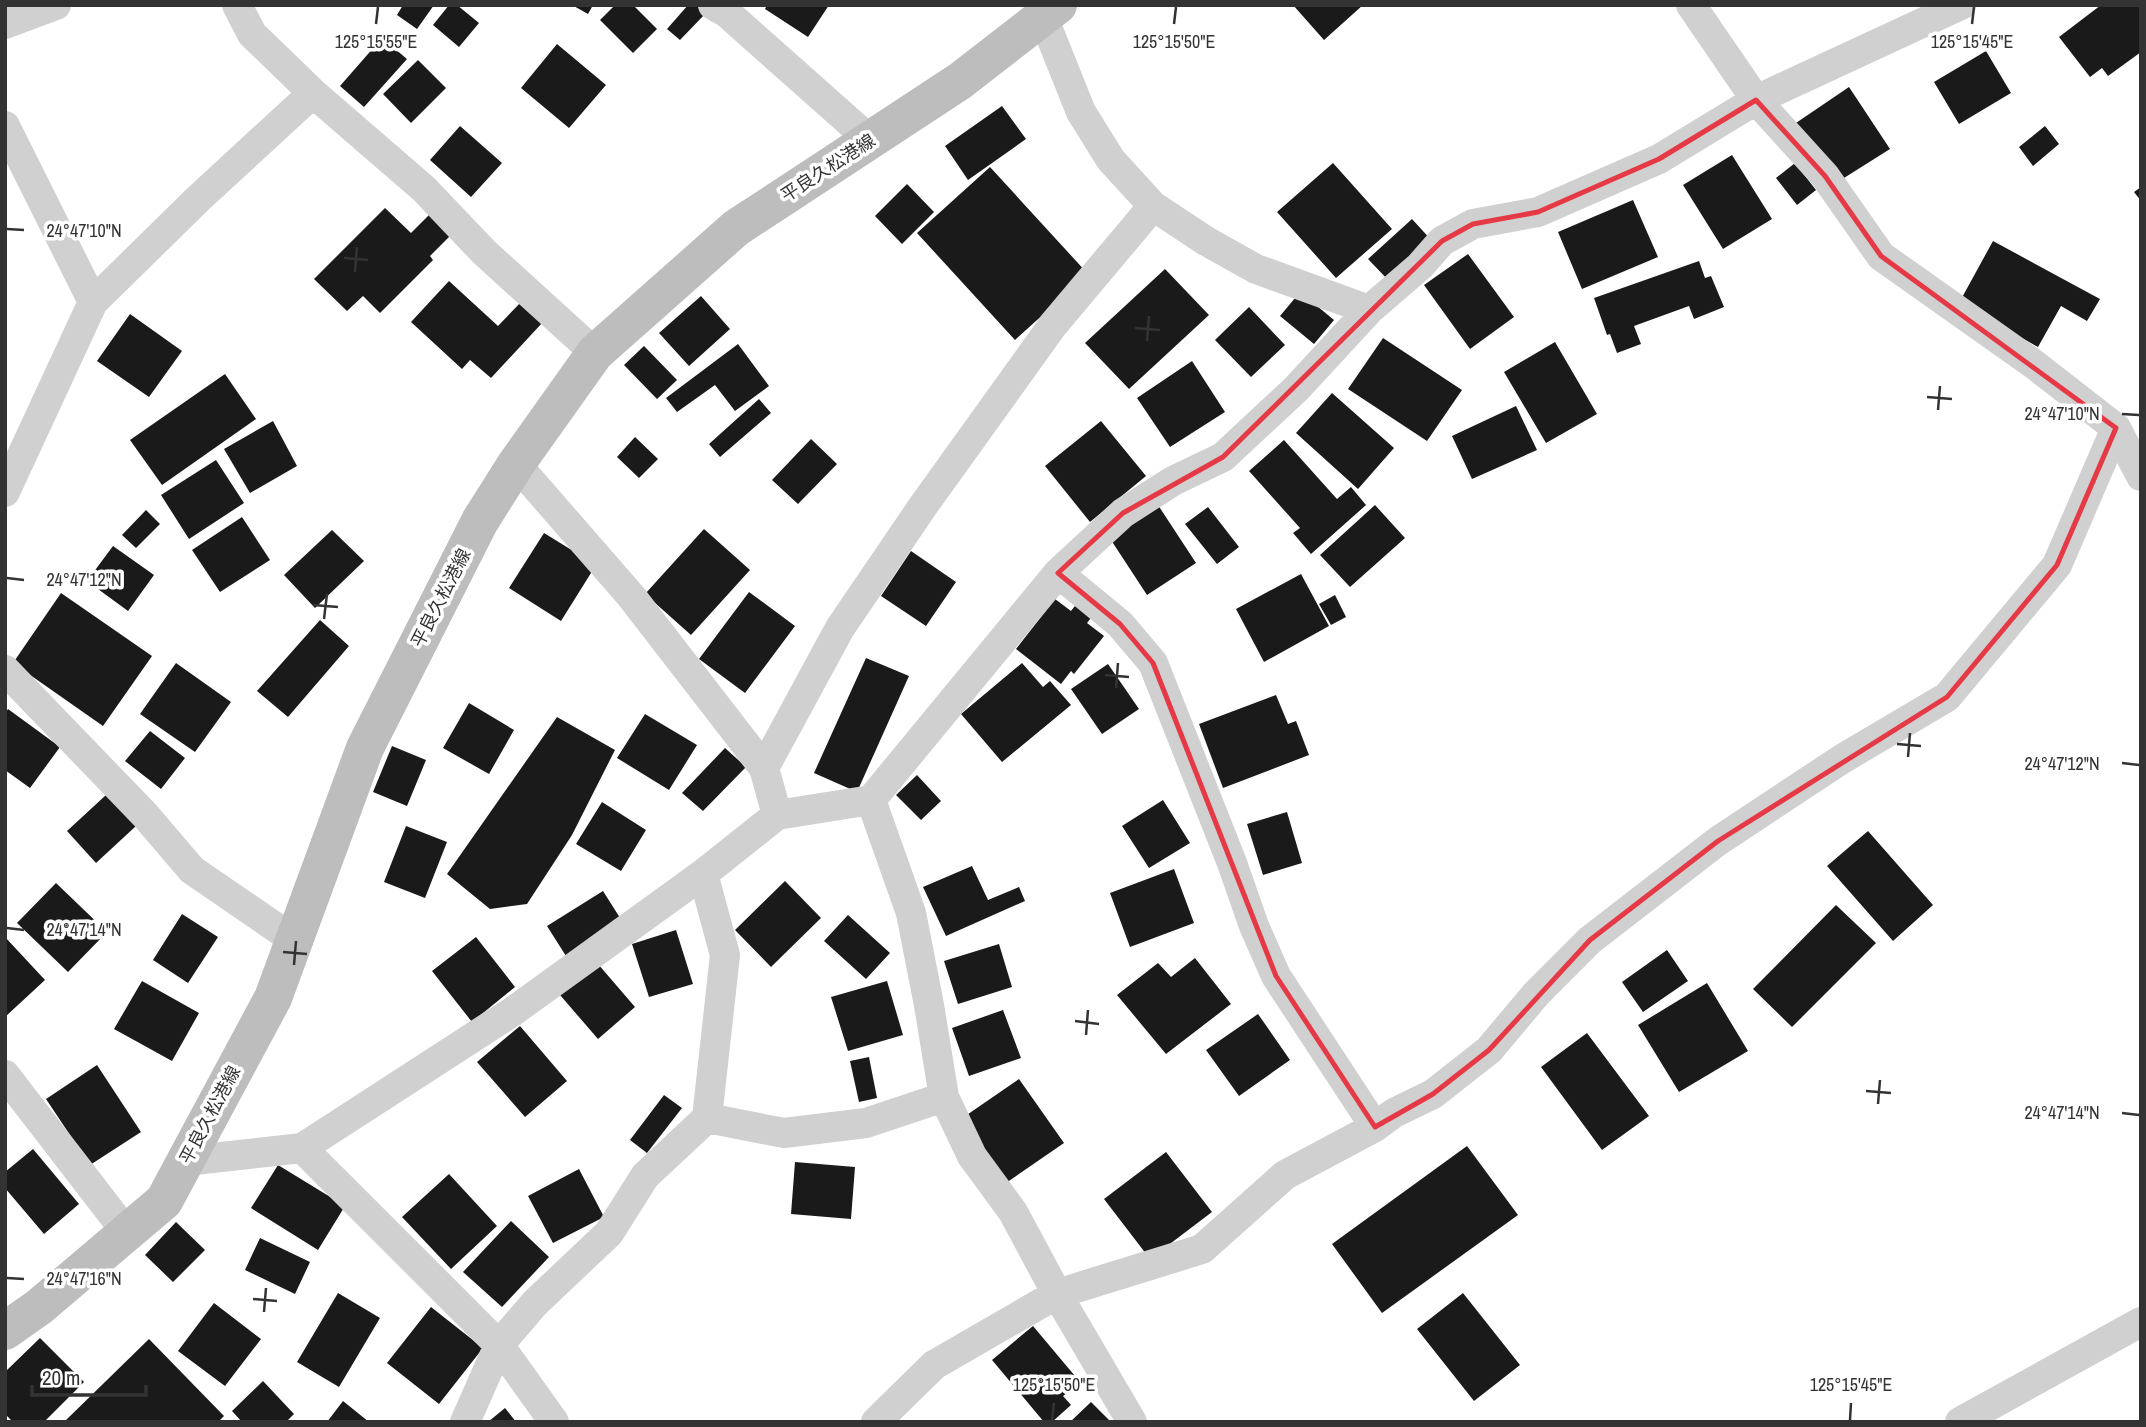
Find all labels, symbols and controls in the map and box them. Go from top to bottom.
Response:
text: 125°15'55"E [335,29,417,54]
text: 125°15'50"E [1133,29,1215,54]
text: 125°15'45"E [1931,29,2013,54]
street label: 平良久松港線 [776,128,880,207]
text: 24°47'10"N [46,218,122,243]
text: 24°47'10"N [2024,401,2100,426]
street label: 平良久松港線 [405,544,476,652]
text: 24°47'12"N [46,567,122,592]
text: 24°47'12"N [2024,751,2100,776]
text: 24°47'14"N [46,917,122,942]
street label: 平良久松港線 [173,1061,246,1168]
text: 24°47'14"N [2024,1100,2100,1125]
text: 24°47'16"N [46,1266,122,1291]
scale bar [32,1354,145,1398]
text: 20 m [42,1363,80,1392]
text: 125°15'50"E [1013,1372,1095,1397]
text: 125°15'45"E [1810,1372,1892,1397]

